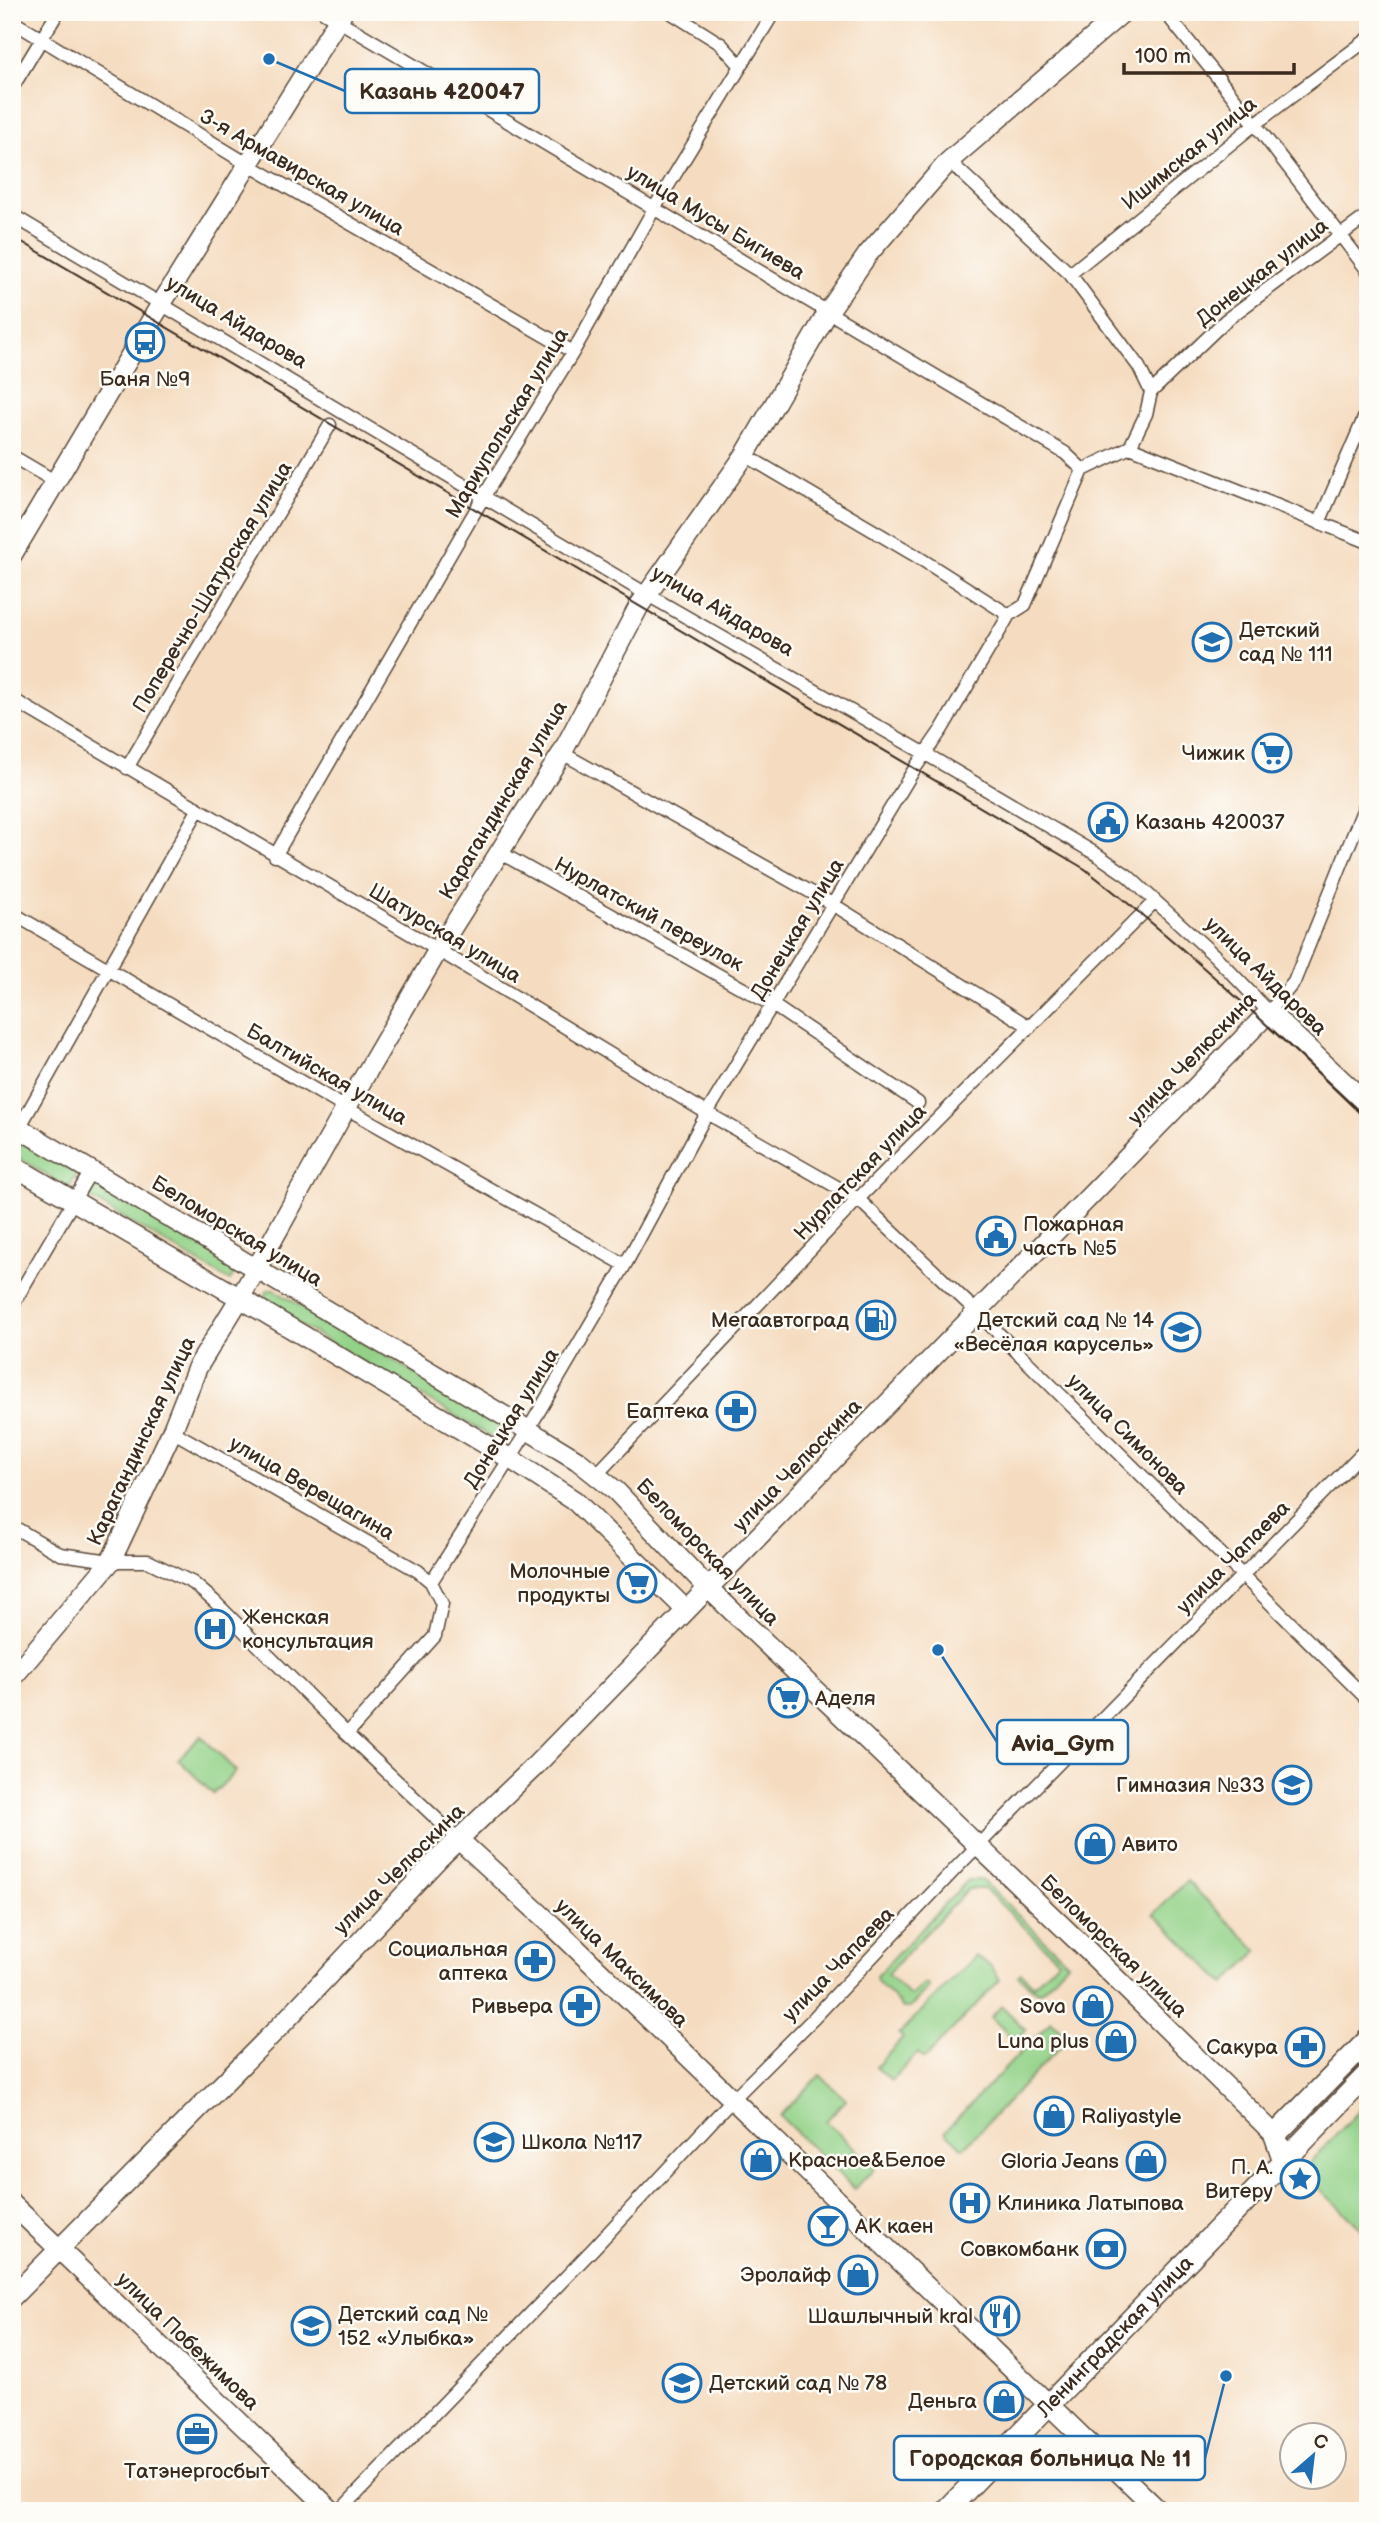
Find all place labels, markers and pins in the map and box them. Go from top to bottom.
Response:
callout: Казань 420047 [345,69,539,113]
bus stop icon: Баня №9 [124,321,166,363]
place label: Баня №9 [100,367,190,392]
place label: Детский сад № 111 [1239,618,1333,667]
school or university icon: Детский сад № 111 [1191,621,1233,663]
supermarket icon: Чижик [1251,732,1293,774]
place label: Чижик [1182,741,1245,766]
public building icon: Казань 420037 [1087,801,1129,843]
place label: Казань 420037 [1135,810,1285,835]
place label: Пожарная часть №5 [1023,1212,1124,1261]
public building icon: Пожарная часть №5 [975,1215,1017,1257]
fuel station icon: Мегаавтоград [855,1299,897,1341]
place label: Мегаавтоград [711,1308,849,1333]
place label: Детский сад № 14 «Весёлая карусель» [954,1308,1154,1357]
school or university icon: Детский сад № 14 «Весёлая карусель» [1160,1311,1202,1353]
pharmacy icon: Еаптека [715,1390,757,1432]
place label: Еаптека [626,1399,710,1424]
place label: Молочные продукты [509,1559,610,1608]
supermarket icon: Молочные продукты [616,1562,658,1604]
place label: Женская консультация [242,1605,374,1654]
hospital icon: Женская консультация [194,1608,236,1650]
supermarket icon: Аделя [767,1677,809,1719]
place label: Аделя [814,1686,876,1711]
callout: Avia_Gym [997,1720,1128,1764]
school or university icon: Гимназия №33 [1271,1764,1313,1806]
place label: Гимназия №33 [1116,1773,1265,1798]
shop icon: Авито [1074,1823,1116,1865]
place label: Авито [1121,1832,1178,1857]
place label: Социальная аптека [388,1937,509,1986]
pharmacy icon: Социальная аптека [514,1940,556,1982]
pharmacy icon: Ривьера [559,1985,601,2027]
shop icon: Sova [1072,1985,1114,2027]
place label: Ривьера [471,1994,554,2019]
place label: Sova [1020,1994,1066,2019]
shop icon: Luna plus [1095,2020,1137,2062]
pharmacy icon: Сакура [1284,2026,1326,2068]
place label: Luna plus [997,2029,1089,2054]
place label: Сакура [1206,2035,1279,2060]
shop icon: Raliyastyle [1033,2095,1075,2137]
place label: Raliyastyle [1081,2104,1182,2129]
school or university icon: Школа №117 [473,2121,515,2163]
place label: Школа №117 [521,2130,643,2155]
shop icon: Красное&Белое [740,2139,782,2181]
shop icon: Gloria Jeans [1125,2140,1167,2182]
place label: Красное&Белое [788,2148,946,2173]
place label: Gloria Jeans [1001,2149,1119,2174]
place label: П. А. Витеру [1205,2155,1273,2204]
place icon: П. А. Витеру [1279,2158,1321,2200]
hospital icon: Клиника Латыпова [949,2182,991,2224]
place label: Клиника Латыпова [997,2191,1184,2216]
bar icon: АК каен [807,2205,849,2247]
place label: АК каен [854,2214,934,2239]
bank icon: Совкомбанк [1085,2228,1127,2270]
place label: Совкомбанк [960,2237,1079,2262]
shop icon: Эролайф [837,2254,879,2296]
place label: Эролайф [740,2263,831,2288]
restaurant icon: Шашлычный kral [979,2295,1021,2337]
place label: Детский сад № 152 «Улыбка» [338,2302,488,2351]
place label: Шашлычный kral [808,2304,973,2329]
school or university icon: Детский сад № 152 «Улыбка» [290,2305,332,2347]
school or university icon: Детский сад № 78 [661,2362,703,2404]
place label: Детский сад № 78 [709,2371,887,2396]
shop icon: Деньга [983,2380,1025,2422]
place label: Деньга [908,2389,978,2414]
office icon: Татэнергосбыт [176,2413,218,2455]
callout: Городская больница № 11 [894,2436,1205,2480]
place label: Татэнергосбыт [124,2459,270,2484]

